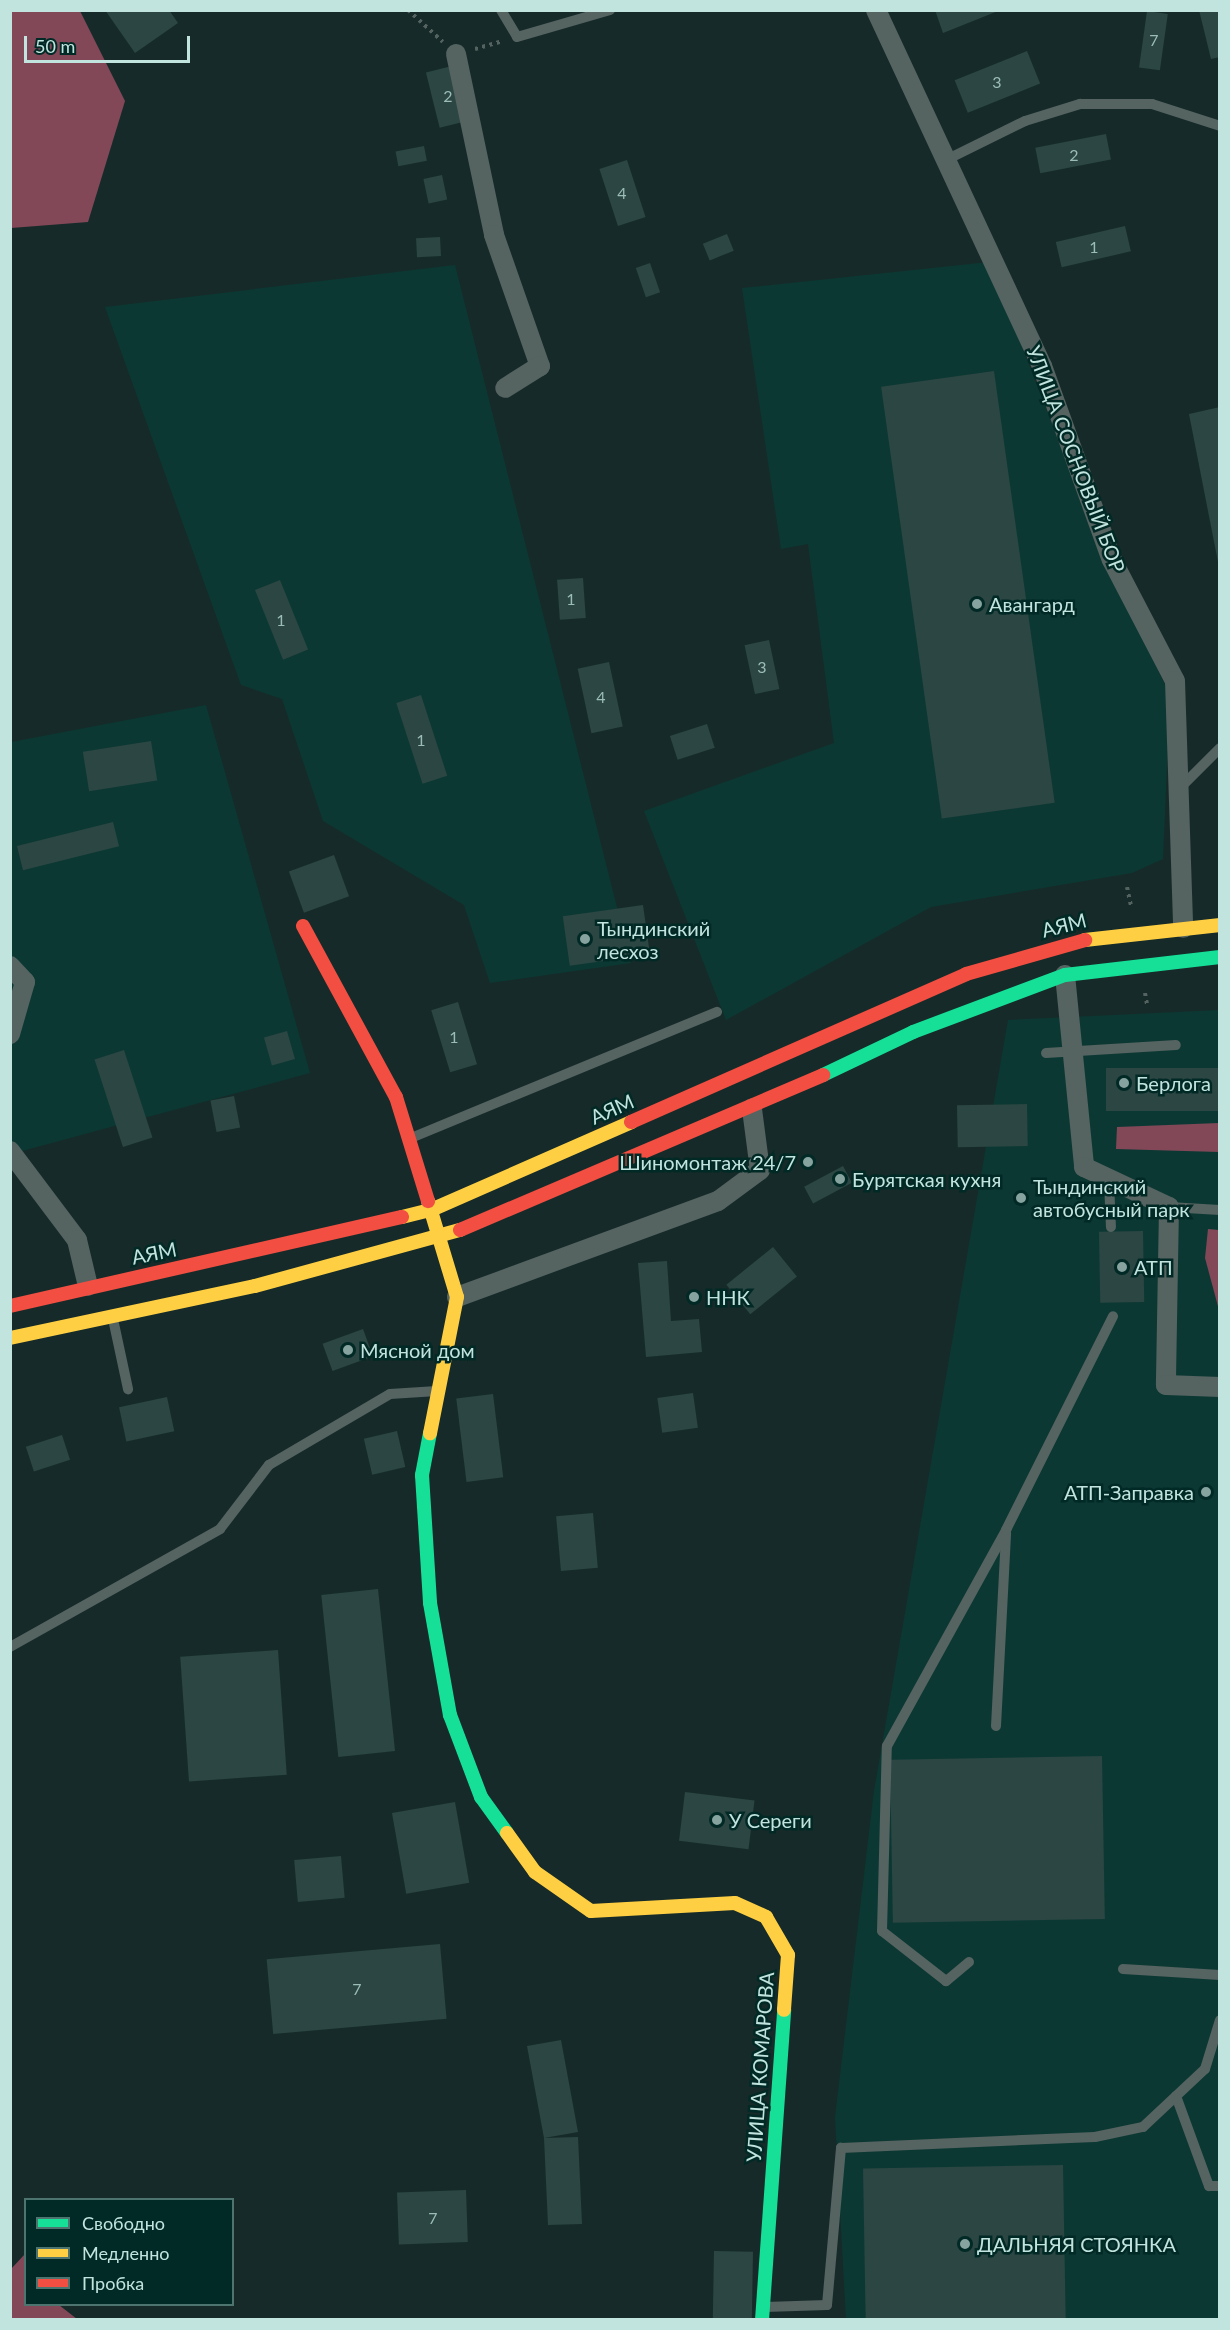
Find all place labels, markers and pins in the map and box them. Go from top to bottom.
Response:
place label: Авангард [989,592,1075,616]
marker: Авангард [970,597,984,611]
place label: Тындинский лесхоз [597,916,710,963]
marker: Тындинский лесхоз [578,932,592,946]
place label: Берлога [1136,1071,1211,1095]
marker: Берлога [1117,1076,1131,1090]
place label: Шиномонтаж 24/7 [619,1150,796,1174]
marker: Шиномонтаж 24/7 [801,1155,815,1169]
place label: Бурятская кухня [852,1167,1001,1191]
marker: Бурятская кухня [833,1172,847,1186]
place label: Тындинский автобусный парк [1033,1174,1190,1221]
marker: Тындинский автобусный парк [1014,1191,1028,1205]
place label: АТП [1134,1255,1173,1279]
marker: АТП [1115,1260,1129,1274]
place label: ННК [706,1285,750,1309]
marker: ННК [687,1290,701,1304]
place label: Мясной дом [360,1338,475,1362]
marker: Мясной дом [341,1343,355,1357]
place label: АТП-Заправка [1064,1480,1194,1504]
marker: АТП-Заправка [1199,1485,1213,1499]
place label: У Сереги [729,1808,812,1832]
marker: У Сереги [710,1813,724,1827]
place label: ДАЛЬНЯЯ СТОЯНКА [977,2232,1176,2256]
marker: ДАЛЬНЯЯ СТОЯНКА [958,2237,972,2251]

